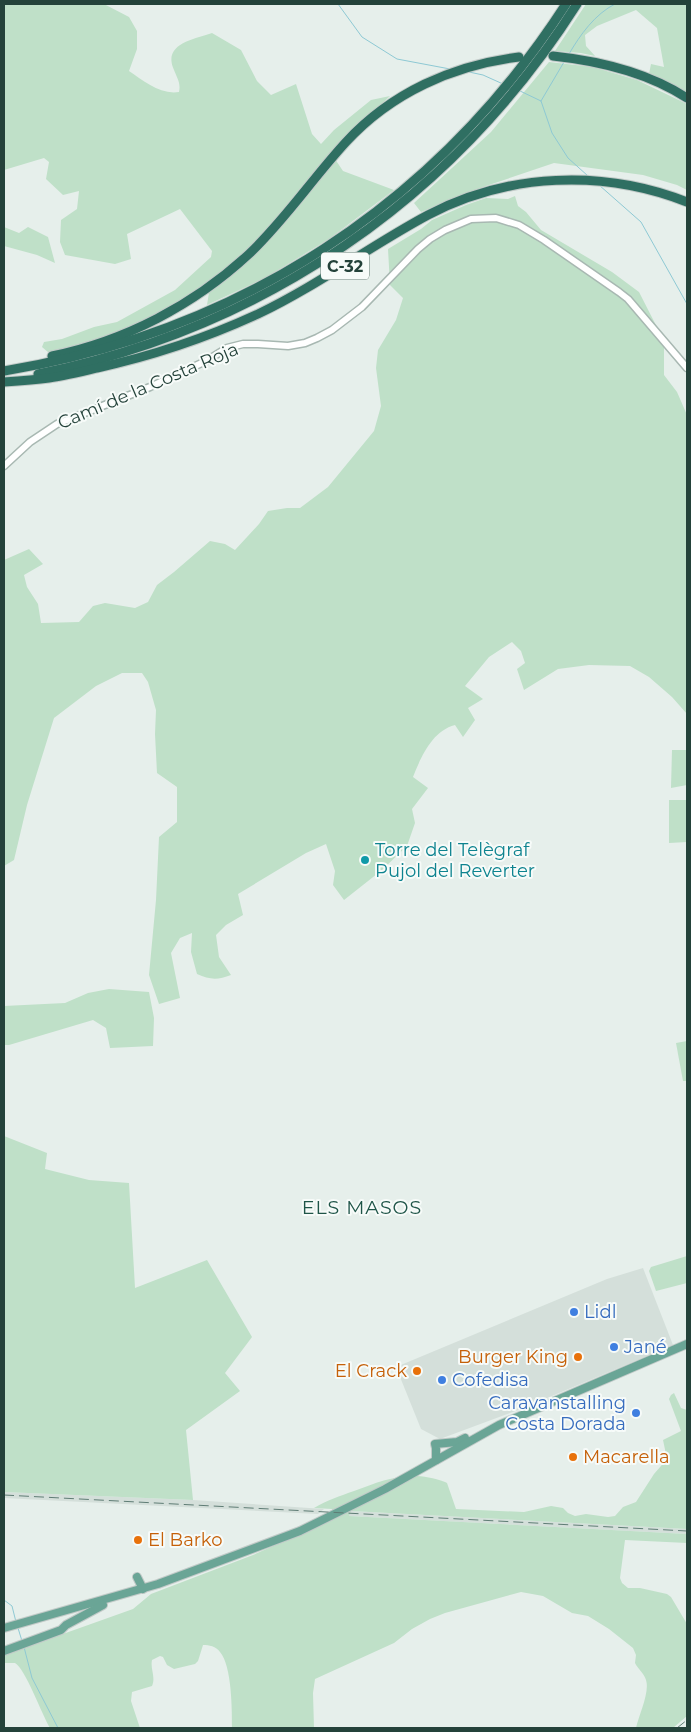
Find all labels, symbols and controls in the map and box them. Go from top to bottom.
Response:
road number: C-32 [321,252,369,280]
street label: Camí de la Costa Roja [54,338,242,434]
place label: Torre del Telègraf Pujol del Reverter [375,839,535,882]
marker: Torre del Telègraf Pujol del Reverter [359,854,371,866]
district label: ELS MASOS [302,1196,422,1219]
place label: Lidl [584,1301,617,1323]
marker: Lidl [568,1306,580,1318]
place label: Jané [623,1336,667,1358]
marker: Jané [608,1341,620,1353]
place label: Burger King [458,1346,568,1368]
marker: Burger King [572,1351,584,1363]
place label: El Crack [335,1360,407,1382]
marker: El Crack [411,1365,423,1377]
place label: Cofedisa [452,1369,529,1391]
marker: Cofedisa [436,1374,448,1386]
place label: Caravanstalling Costa Dorada [488,1392,626,1435]
marker: Caravanstalling Costa Dorada [630,1407,642,1419]
place label: Macarella [583,1446,670,1468]
marker: Macarella [567,1451,579,1463]
place label: El Barko [148,1529,223,1551]
marker: El Barko [132,1534,144,1546]

